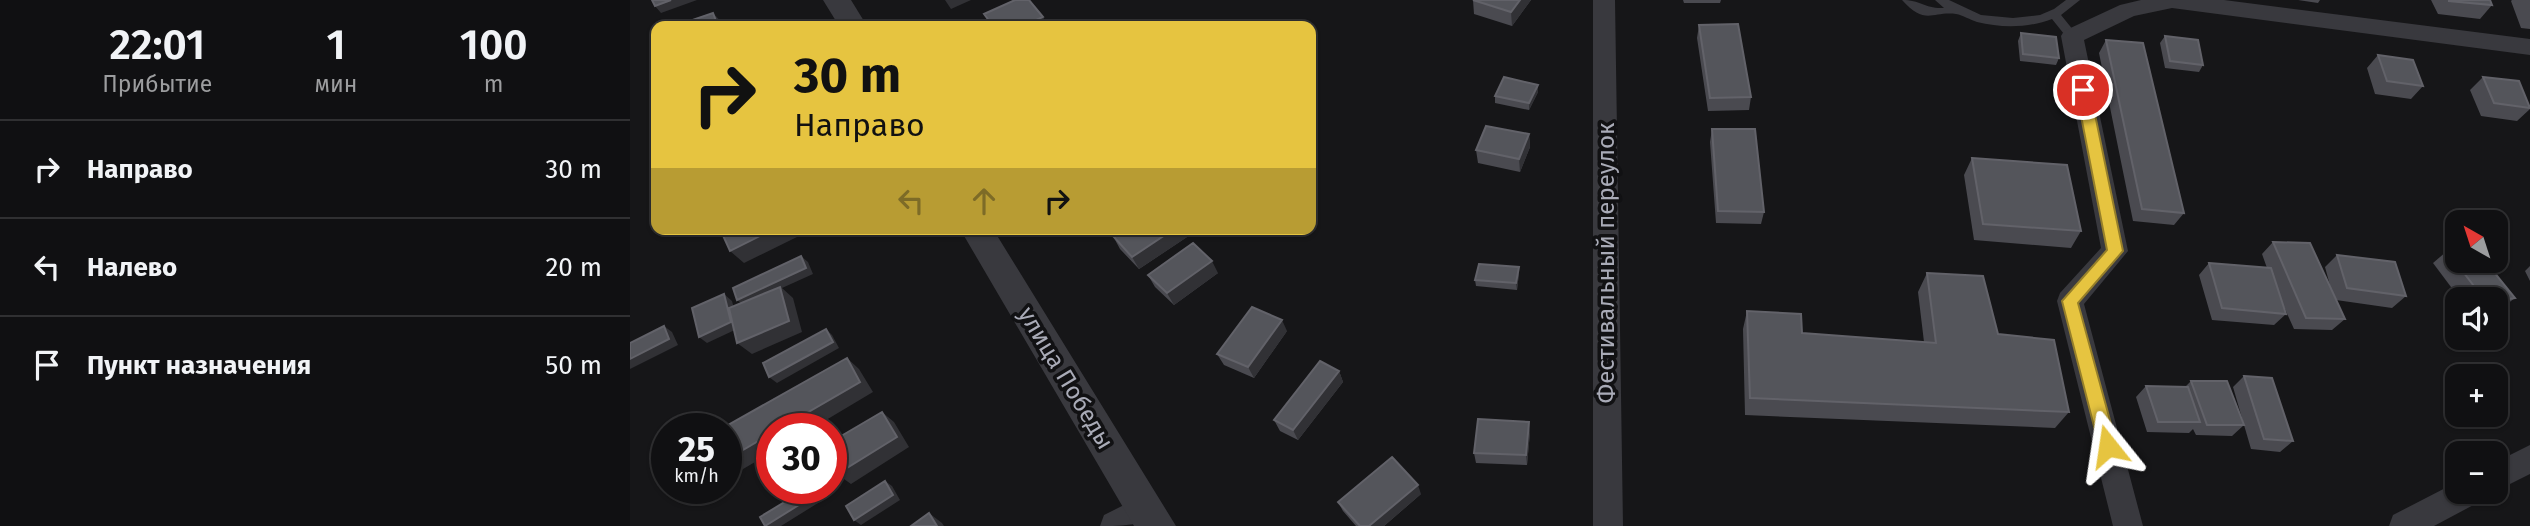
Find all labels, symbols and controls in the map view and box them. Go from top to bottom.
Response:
text: 22:01 [110,20,205,70]
text: 1 [326,20,346,70]
text: 100 [460,20,528,70]
text: 30 m [794,46,901,105]
icon: right [679,49,770,140]
pin [2053,60,2113,120]
text: Прибытие [102,70,212,98]
text: мин [315,70,357,98]
text: m [484,70,504,98]
icon: arrive [2064,71,2102,109]
text: Направо [794,106,925,144]
street label: Фестивальный переулок [1592,122,1620,403]
icon: right [28,150,66,188]
text: Направо [87,154,193,185]
text: 30 m [545,154,602,185]
icon: left [892,182,930,220]
icon: ahead [965,182,1003,220]
icon: right [1038,182,1076,220]
north arrow [2445,210,2508,273]
map controls [2445,210,2508,504]
icon: left [28,248,66,286]
text: Налево [87,252,177,283]
text: 20 m [545,252,602,283]
button: sound [2445,287,2508,350]
street label: улица Победы [1012,302,1120,454]
icon: arrive [28,346,66,384]
text: Пункт назначения [87,350,311,381]
text: 50 m [545,350,602,381]
button: + [2445,364,2508,427]
position arrow [2071,409,2145,483]
speed limit sign: 30 [756,413,847,504]
text: 25 [678,428,715,470]
button: − [2445,441,2508,504]
text: km/h [674,465,719,487]

